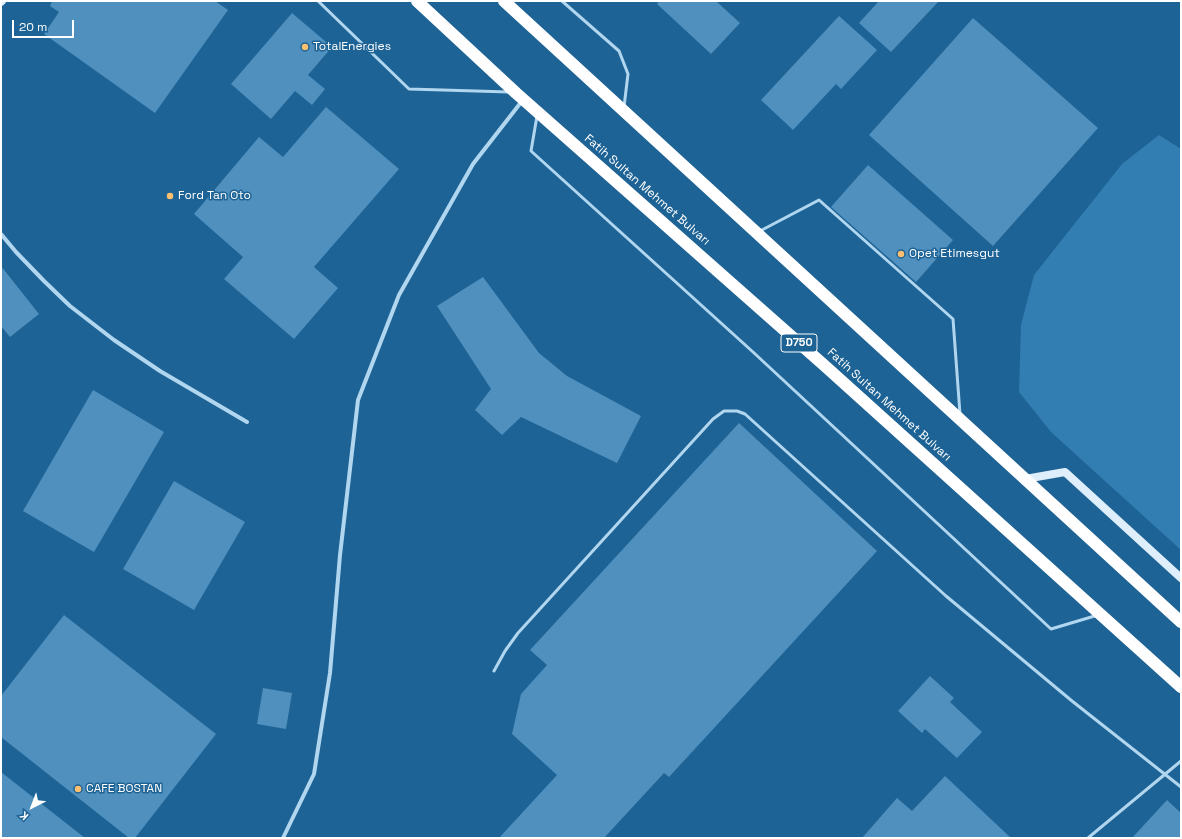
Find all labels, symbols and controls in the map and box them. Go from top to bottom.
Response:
scale bar [14,12,76,38]
text: 20 m [19,19,47,35]
place label: TotalEnergies [313,40,391,54]
marker: TotalEnergies [300,42,310,52]
street label: Fatih Sultan Mehmet Bulvarı [581,132,713,248]
place label: Ford Tan Oto [178,189,251,203]
marker: Ford Tan Oto [165,191,175,201]
place label: Opet Etimesgut [909,247,1000,261]
marker: Opet Etimesgut [896,249,906,259]
road number: D750 [781,334,817,352]
street label: Fatih Sultan Mehmet Bulvarı [824,346,954,464]
place label: CAFE BOSTAN [86,782,162,796]
marker: CAFE BOSTAN [73,784,83,794]
north arrow [12,787,52,827]
text: K [17,808,31,823]

